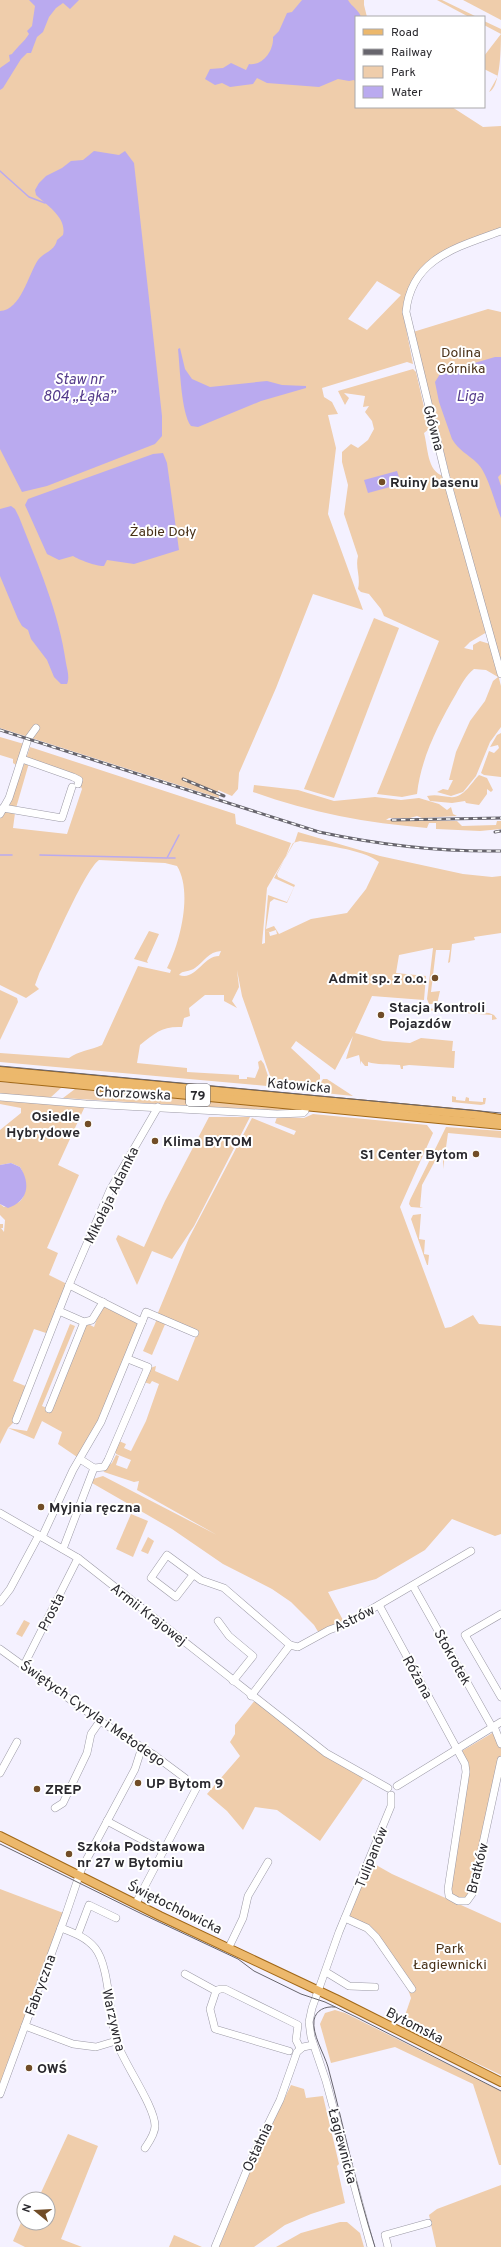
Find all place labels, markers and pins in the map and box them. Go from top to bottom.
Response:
place label: Ruiny basenu [390,475,478,492]
marker: Ruiny basenu [377,477,387,487]
place label: Admit sp. z o.o. [328,971,427,988]
marker: Admit sp. z o.o. [430,973,440,983]
place label: Stacja Kontroli Pojazdów [389,1000,485,1033]
marker: Stacja Kontroli Pojazdów [376,1010,386,1020]
place label: Osiedle Hybrydowe [6,1109,80,1142]
marker: Osiedle Hybrydowe [83,1119,93,1129]
place label: Klima BYTOM [163,1134,252,1151]
marker: Klima BYTOM [150,1136,160,1146]
place label: S1 Center Bytom [360,1147,468,1164]
marker: S1 Center Bytom [471,1149,481,1159]
place label: Myjnia ręczna [49,1500,140,1517]
marker: Myjnia ręczna [36,1502,46,1512]
place label: UP Bytom 9 [146,1776,223,1793]
marker: UP Bytom 9 [133,1778,143,1788]
place label: ZREP [45,1782,81,1799]
marker: ZREP [32,1784,42,1794]
place label: Szkoła Podstawowa nr 27 w Bytomiu [77,1839,205,1872]
marker: Szkoła Podstawowa nr 27 w Bytomiu [64,1849,74,1859]
place label: OWŚ [37,2060,67,2078]
marker: OWŚ [24,2063,34,2073]

